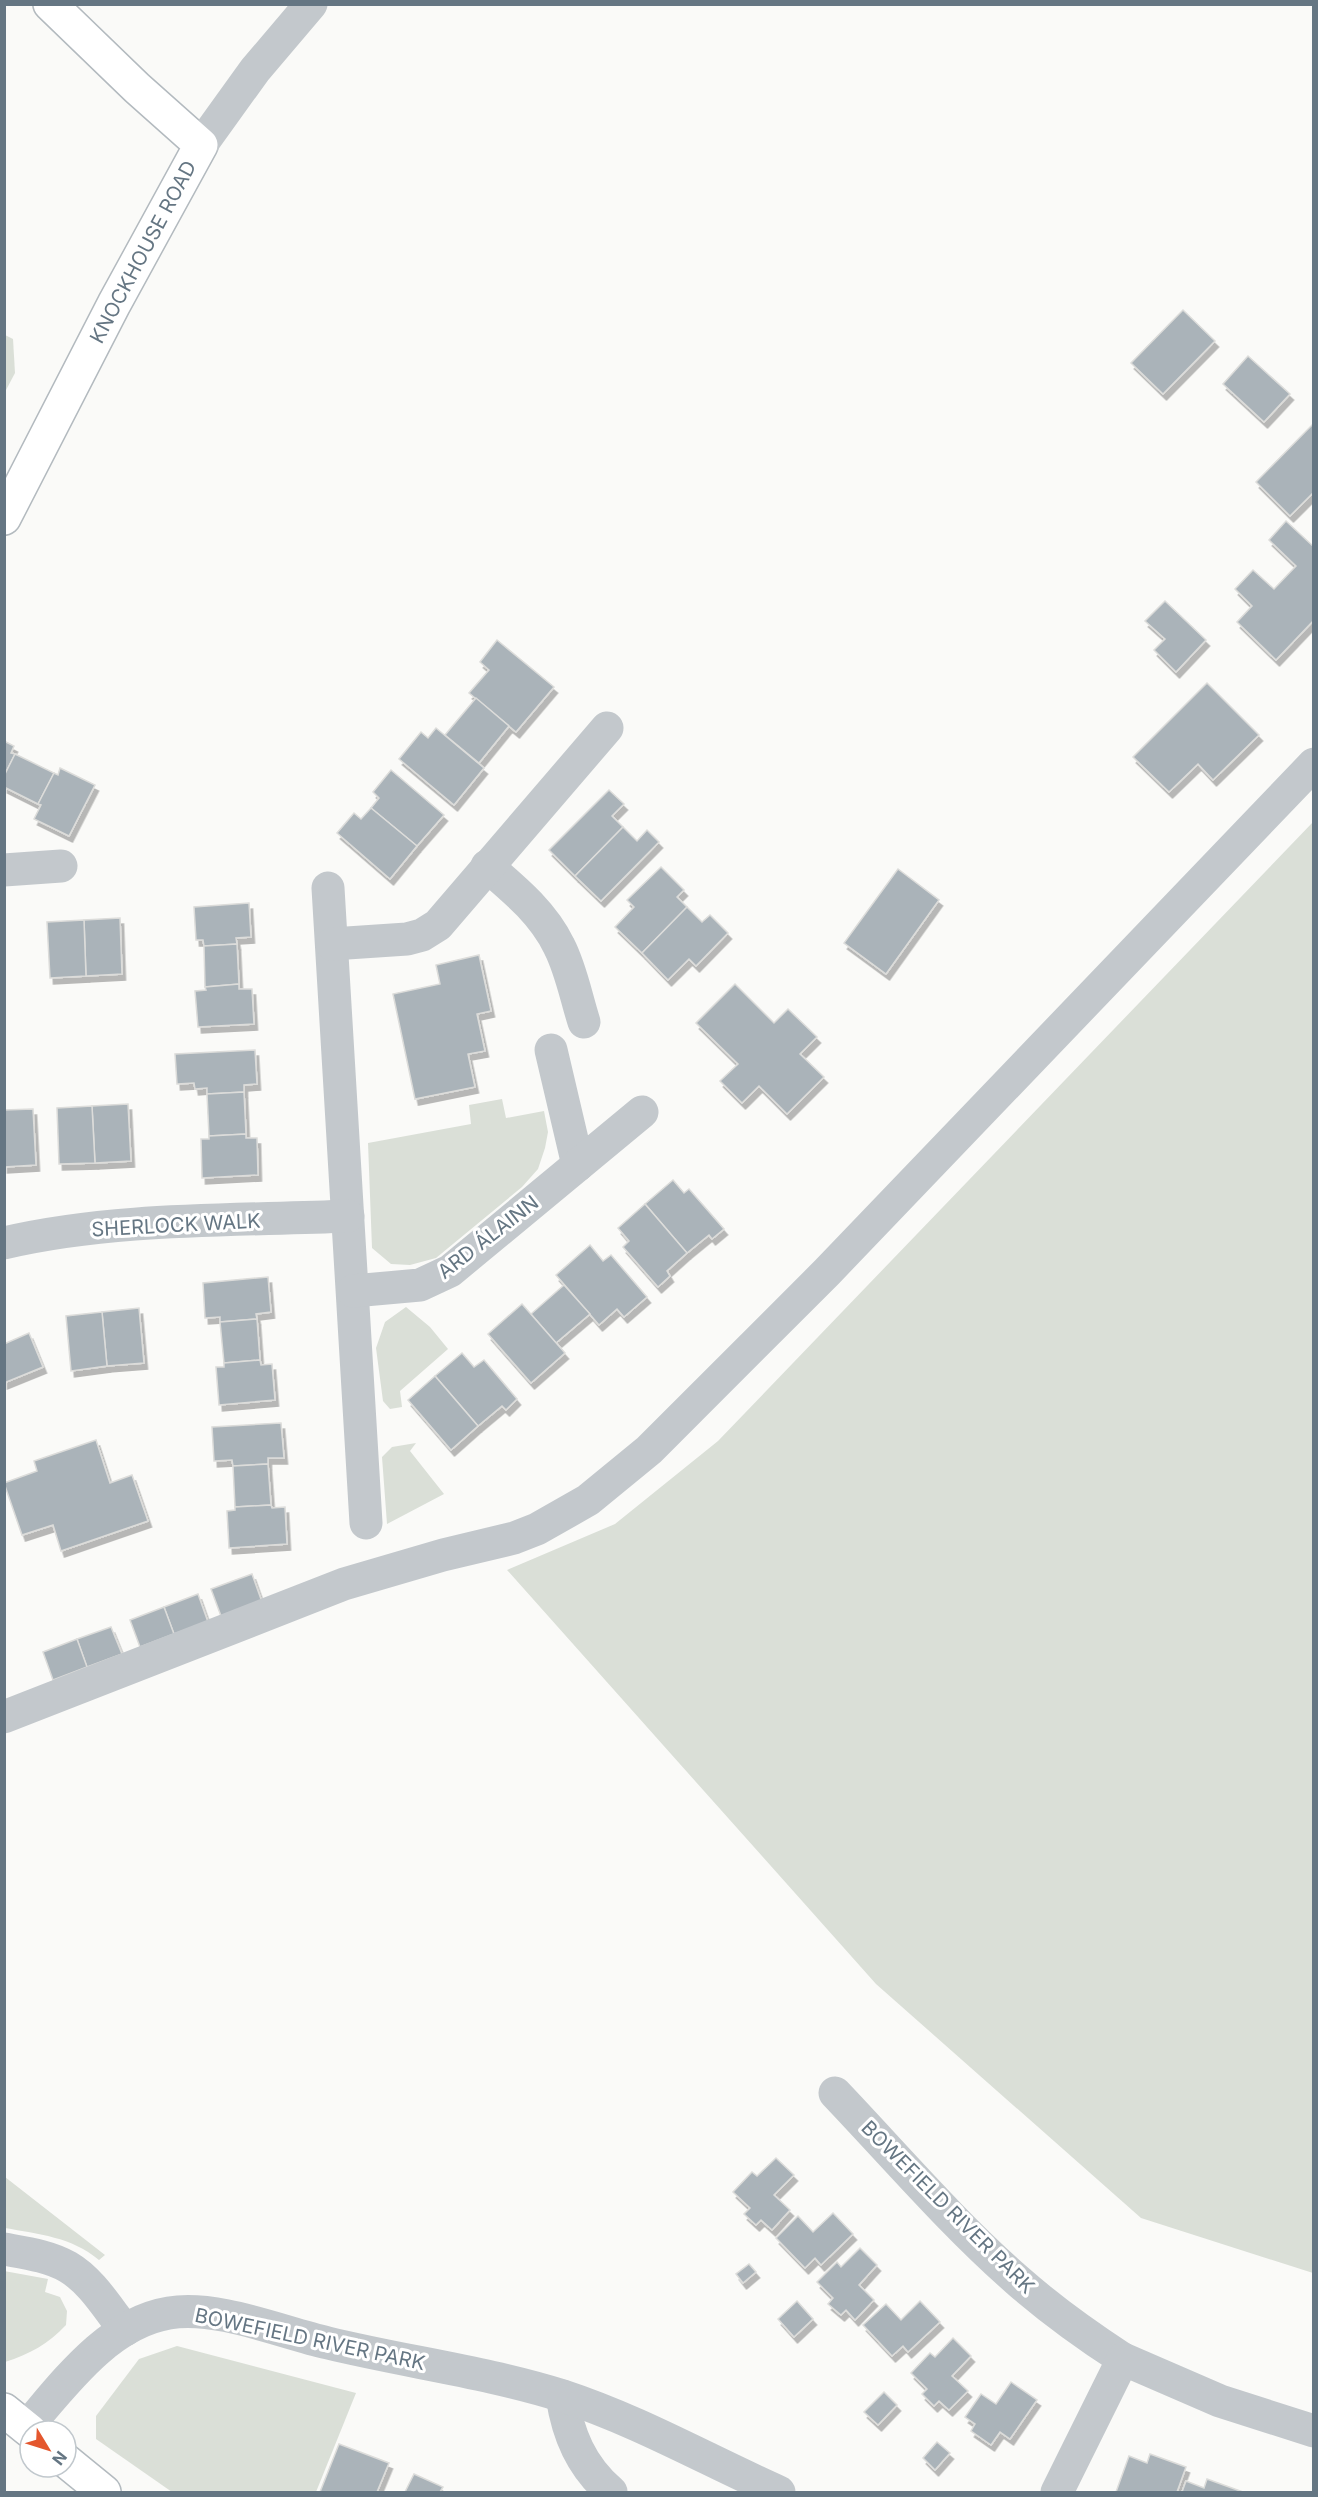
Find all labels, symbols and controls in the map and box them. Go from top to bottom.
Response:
street label: KNOCKHOUSE ROAD [85,157,201,347]
street label: ARD ÁLAINN [432,1189,543,1284]
street label: SHERLOCK WALK [91,1209,261,1241]
street label: BOWEFIELD RIVER PARK [857,2116,1039,2298]
street label: BOWEFIELD RIVER PARK [193,2303,427,2375]
north arrow [18,2419,78,2479]
text: N [48,2447,71,2469]

